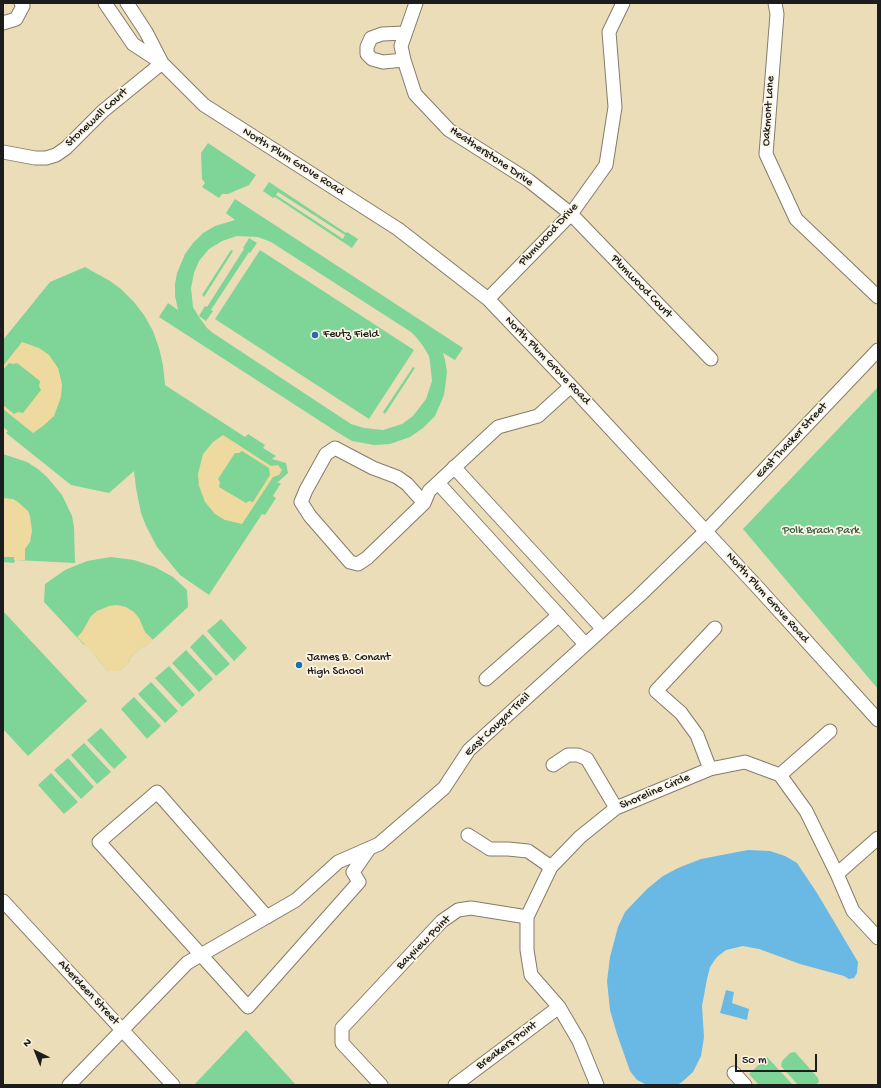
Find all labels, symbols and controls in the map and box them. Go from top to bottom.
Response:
street label: Oakmont Lane [759,75,779,147]
street label: Stonewall Court [63,85,131,151]
street label: Heatherstone Drive [446,124,536,190]
street label: North Plum Grove Road [239,125,347,199]
street label: Plumwood Drive [516,200,582,270]
street label: Plumwood Court [607,252,675,322]
street label: North Plum Grove Road [501,314,593,408]
place label: Feutz Field [323,328,379,342]
marker: Feutz Field [310,330,320,340]
street label: East Thacker Street [753,400,831,482]
park label: Polk Brach Park [783,524,859,538]
street label: North Plum Grove Road [722,550,812,646]
place label: James B. Conant High School [307,651,390,679]
marker: James B. Conant High School [294,660,304,670]
street label: East Cougar Trail [462,690,534,760]
street label: Shoreline Circle [618,771,692,813]
street label: Bayview Point [394,913,454,973]
street label: Aberdeen Street [54,957,122,1029]
street label: Breakers Point [474,1018,540,1074]
north arrow [16,1032,56,1072]
text: N [21,1036,35,1050]
scale bar [737,1046,819,1072]
text: 50 m [742,1054,767,1068]

